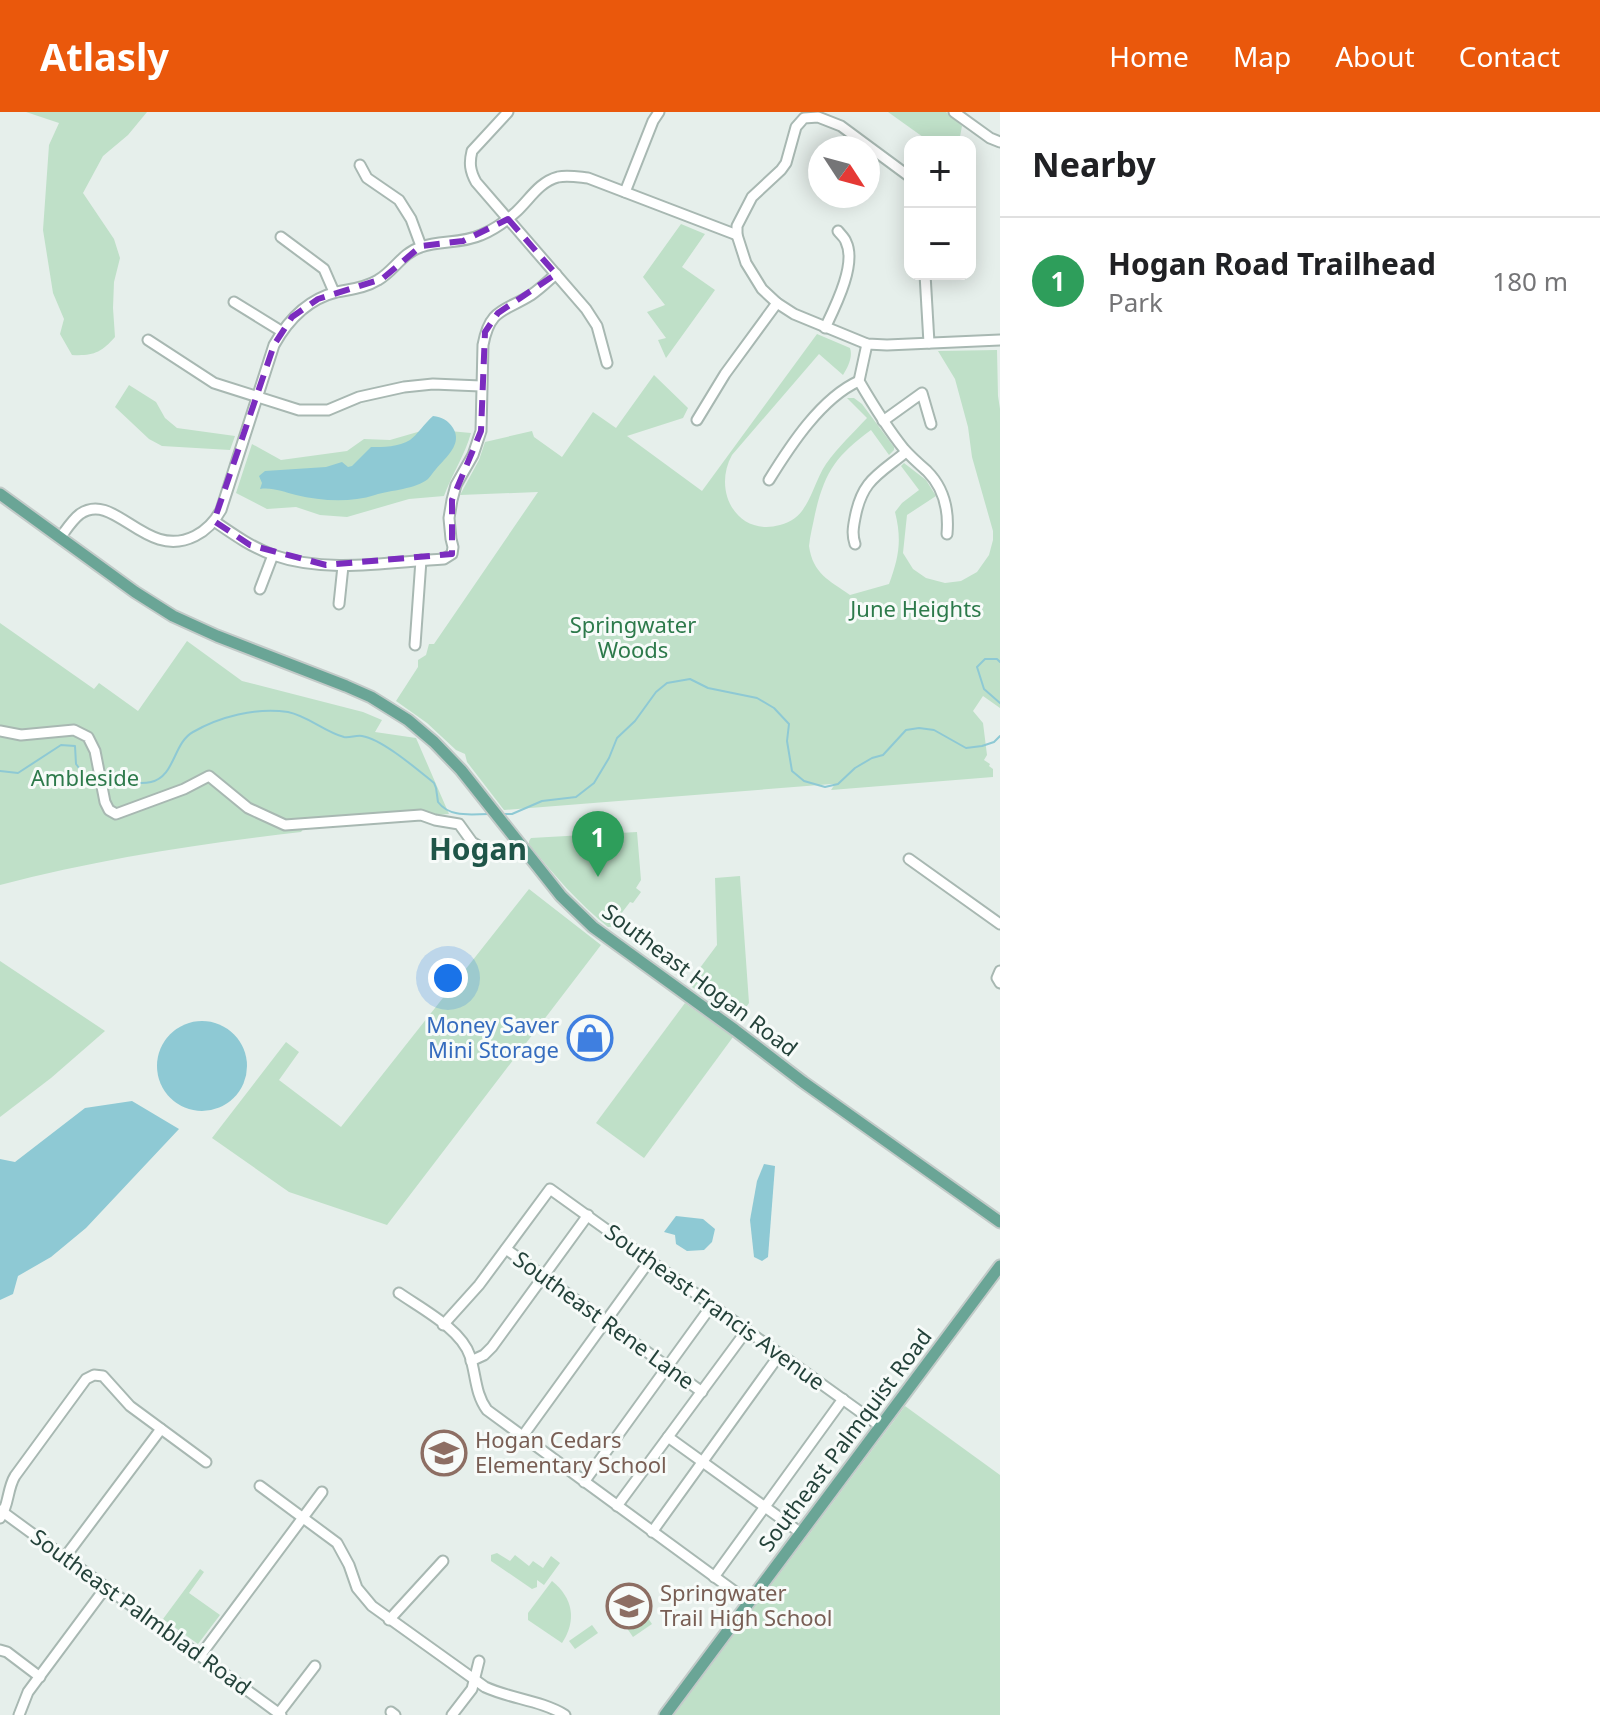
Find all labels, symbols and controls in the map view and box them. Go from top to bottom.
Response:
text: Atlasly [40,30,169,82]
text: Home [1109,37,1189,75]
text: Map [1233,37,1291,75]
text: About [1335,37,1415,75]
text: Contact [1459,37,1560,75]
north arrow [808,136,880,208]
map controls [904,136,976,280]
button: + [904,136,976,208]
text: Nearby [1032,141,1156,187]
button: − [904,208,976,280]
text: Hogan Road Trailhead [1108,243,1436,284]
text: 1 [1051,263,1065,299]
text: 180 m [1492,263,1568,299]
text: Park [1108,284,1163,320]
park label: June Heights [848,593,982,623]
park label: Springwater Woods [570,609,696,664]
park label: Ambleside [31,762,139,792]
pin: 1 [572,811,624,877]
district label: Hogan [429,828,527,869]
street label: Southeast Hogan Road [597,896,804,1063]
your location [428,958,468,998]
place label: Money Saver Mini Storage [426,1009,559,1064]
shop icon: Money Saver Mini Storage [566,1014,614,1062]
street label: Southeast Francis Avenue [599,1216,832,1396]
street label: Southeast Rene Lane [508,1243,701,1395]
street label: Southeast Palmquist Road [751,1322,938,1557]
place label: Hogan Cedars Elementary School [475,1424,667,1479]
school or university icon: Hogan Cedars Elementary School [420,1429,468,1477]
street label: Southeast Palmblad Road [26,1521,258,1701]
place label: Springwater Trail High School [660,1577,833,1632]
school or university icon: Springwater Trail High School [605,1582,653,1630]

